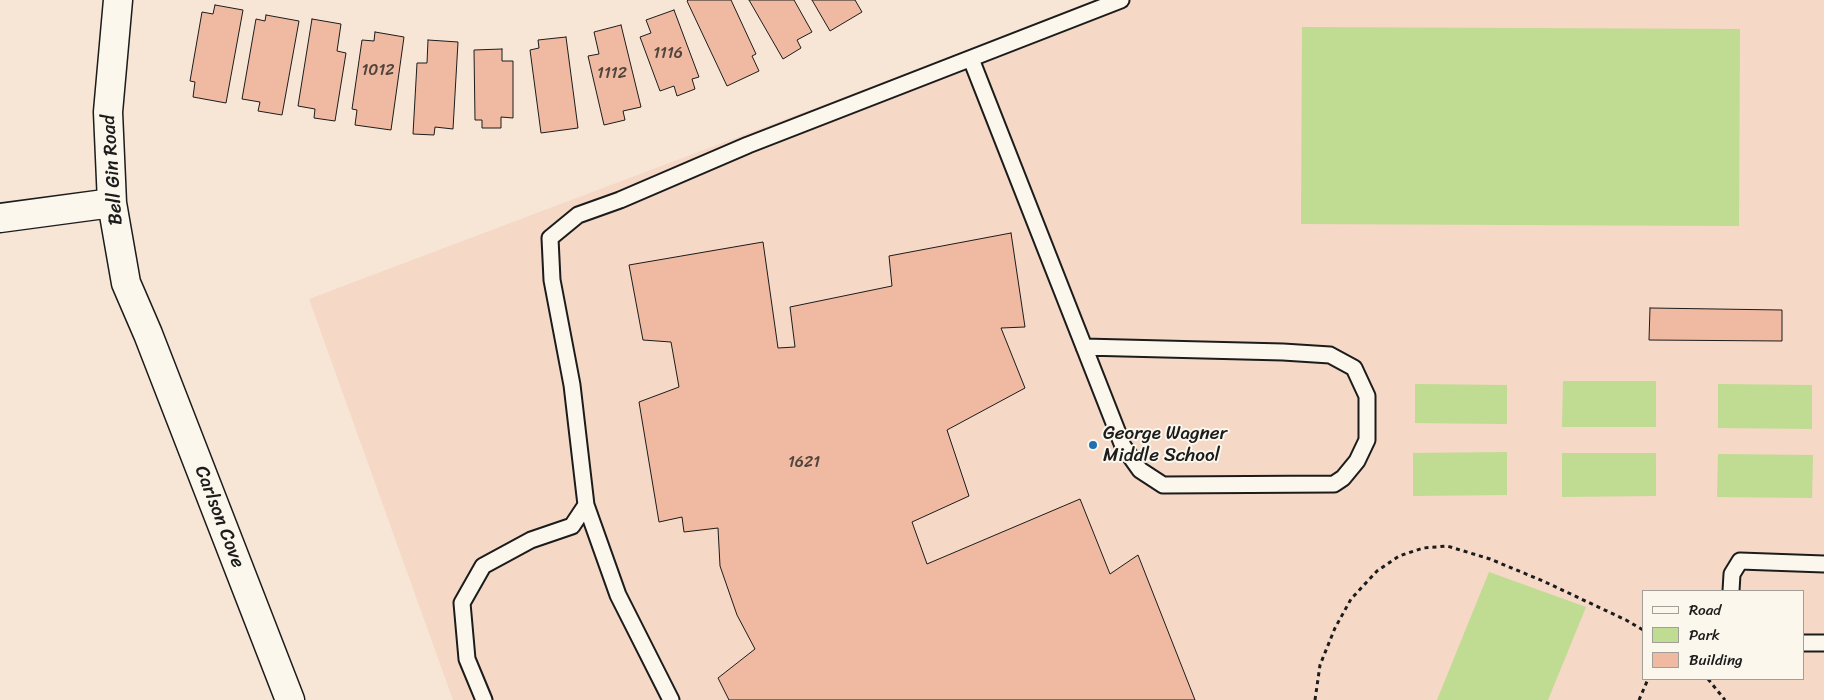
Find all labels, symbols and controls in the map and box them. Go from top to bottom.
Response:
house number: 1116 [653,44,683,64]
house number: 1012 [361,61,395,81]
house number: 1112 [597,64,627,84]
street label: Bell Gin Road [98,114,128,226]
place label: George Wagner Middle School [1103,423,1227,467]
marker: George Wagner Middle School [1087,439,1099,451]
house number: 1621 [788,453,820,473]
street label: Carlson Cove [189,463,249,571]
legend [1642,590,1804,680]
text: Road [1689,597,1721,623]
text: Park [1689,622,1720,648]
text: Building [1689,647,1743,673]

